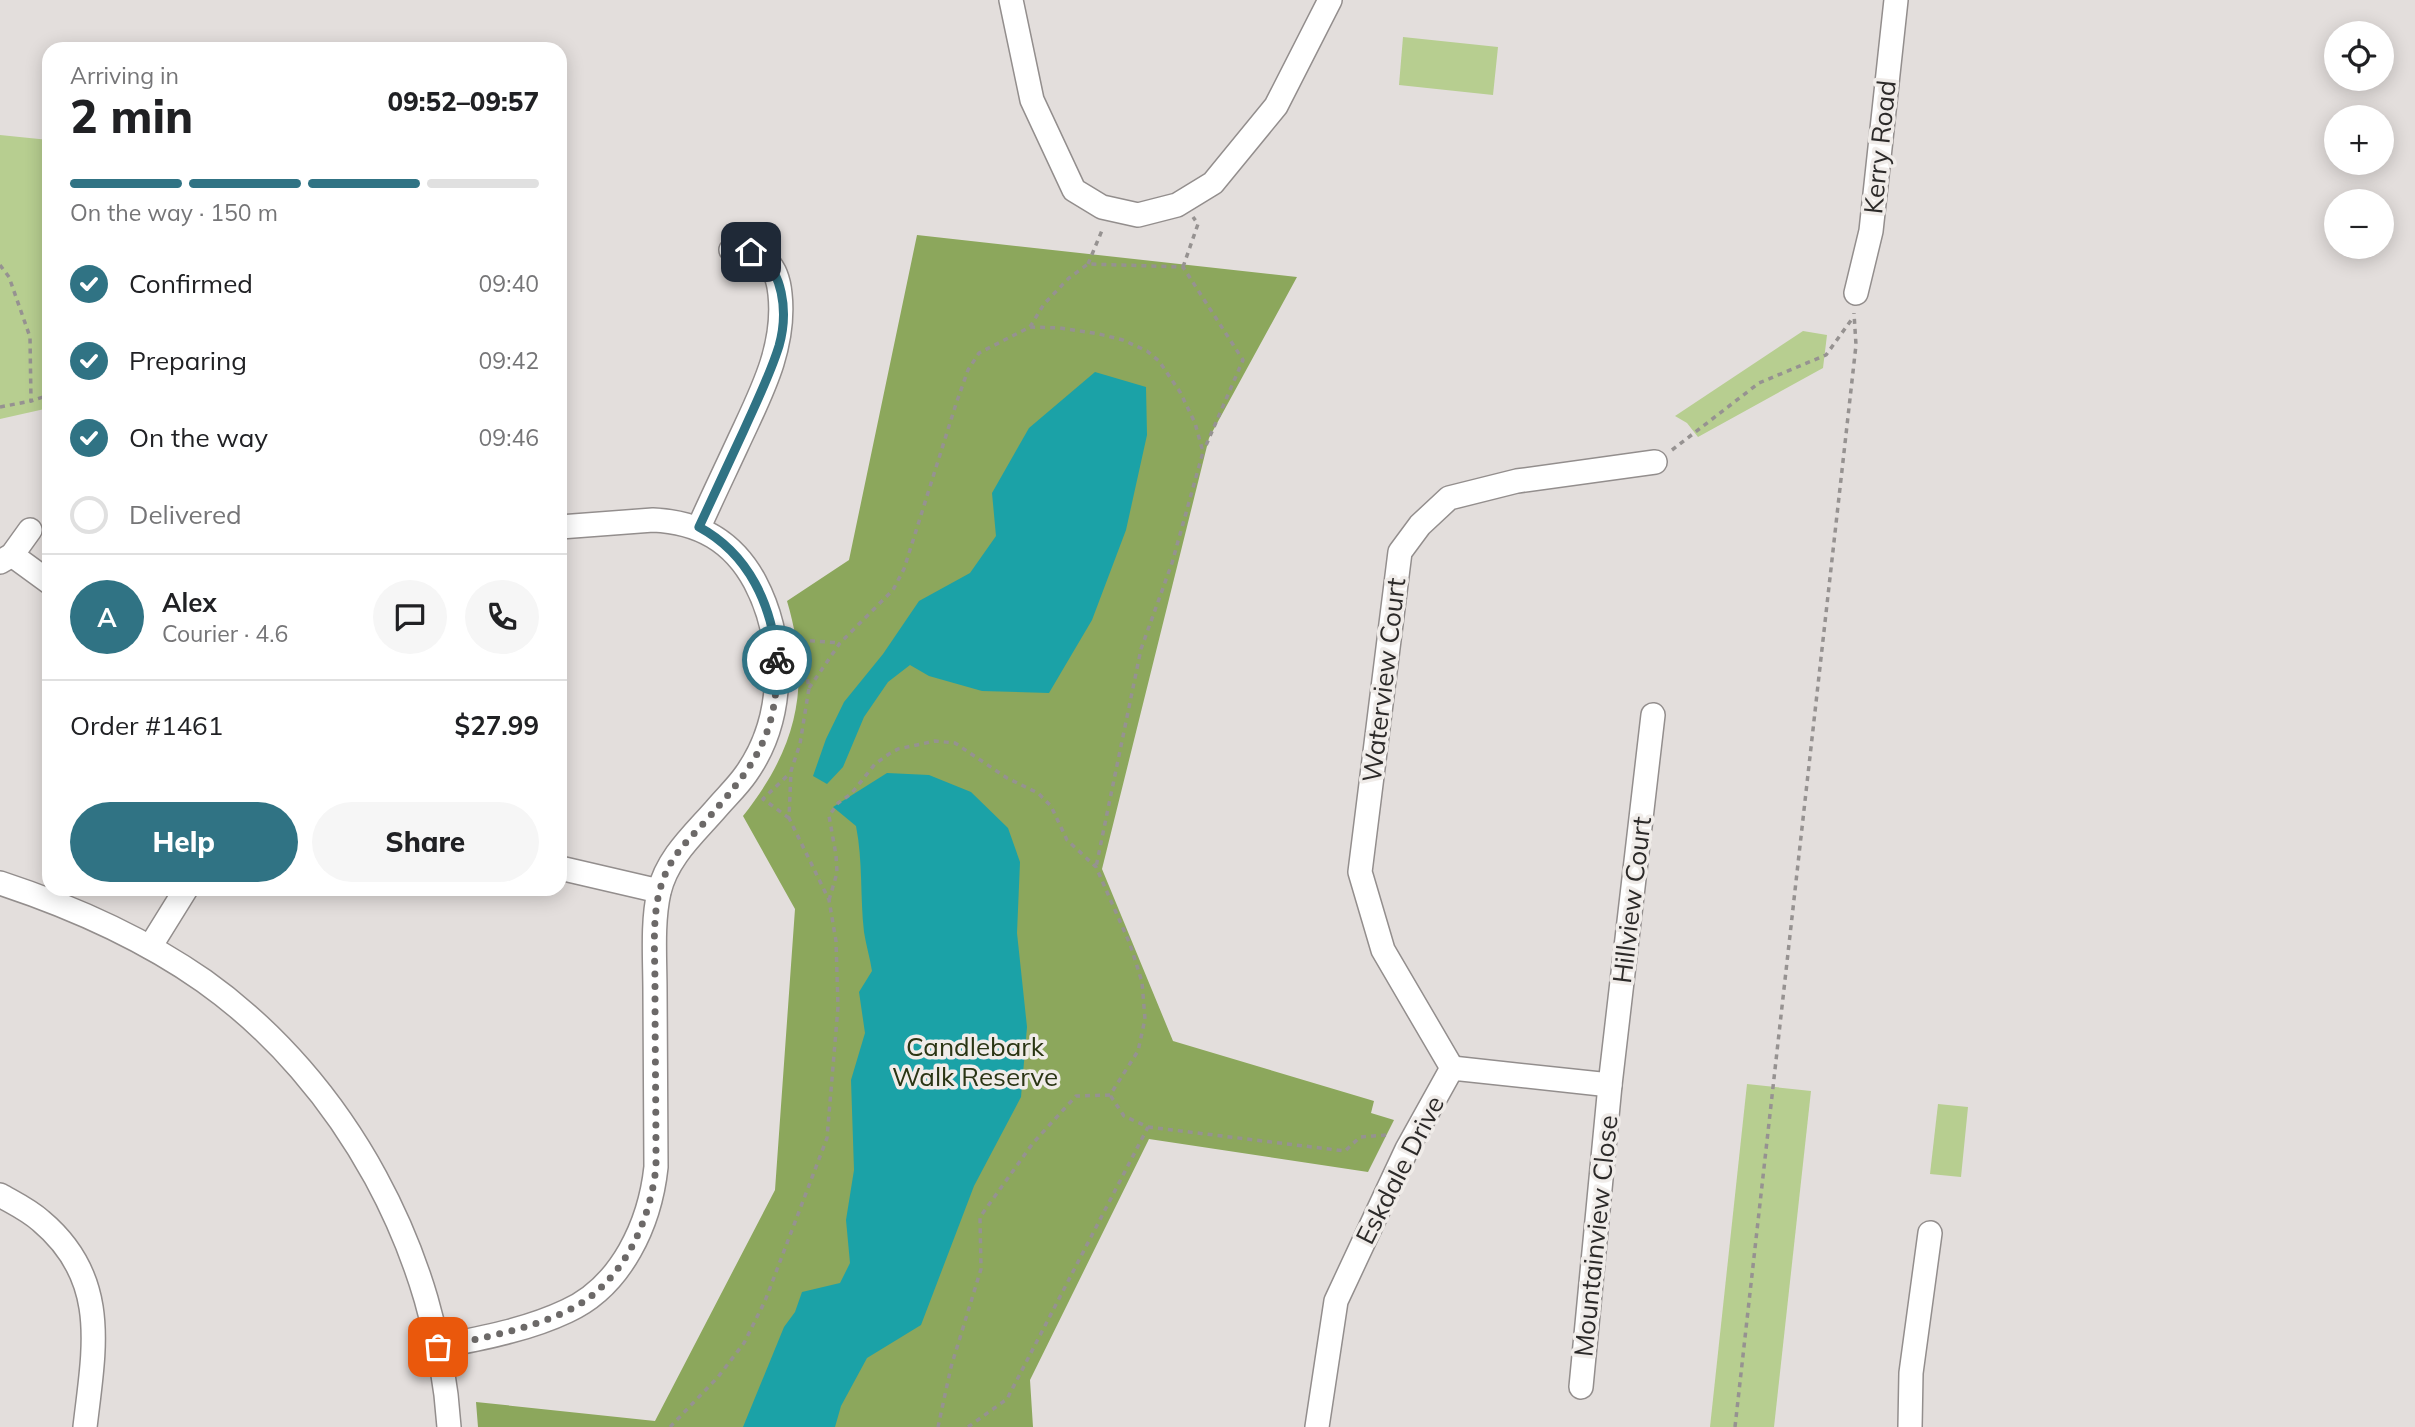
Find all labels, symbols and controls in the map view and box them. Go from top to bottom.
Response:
map controls [2324,21,2394,259]
button: locate [2324,21,2394,91]
text: Arriving in [70,61,179,90]
street label: Kerry Road [1856,78,1903,215]
text: 09:52–09:57 [388,85,539,118]
text: 2 min [70,87,193,145]
button: + [2324,105,2394,175]
button: − [2324,189,2394,259]
text: On the way · 150 m [70,198,278,227]
pin [721,222,781,282]
icon: home [732,233,770,271]
icon: check [70,265,108,303]
text: Confirmed [129,267,253,300]
text: 09:40 [479,269,539,298]
icon: check [70,342,108,380]
text: Preparing [129,344,247,377]
text: 09:42 [479,346,539,375]
icon: check [70,419,108,457]
text: On the way [129,421,268,454]
text: 09:46 [479,423,539,452]
text: Delivered [129,498,242,531]
street label: Waterview Court [1355,576,1412,784]
button: chat [373,580,447,654]
button: phone [465,580,539,654]
text: Alex [162,586,217,619]
text: A [97,601,117,634]
text: Courier · 4.6 [162,619,288,648]
courier [742,625,812,695]
icon: bike [758,641,796,679]
text: Order #1461 [70,709,223,742]
text: $27.99 [455,709,539,742]
button: Help [70,802,298,882]
button: Share [312,802,539,882]
street label: Hillview Court [1605,815,1658,985]
park label: Candlebark Walk Reserve [892,1030,1058,1093]
street label: Eskdale Drive [1348,1090,1451,1250]
street label: Mountainview Close [1566,1114,1625,1358]
pin [408,1317,468,1377]
icon: bag [419,1328,457,1366]

